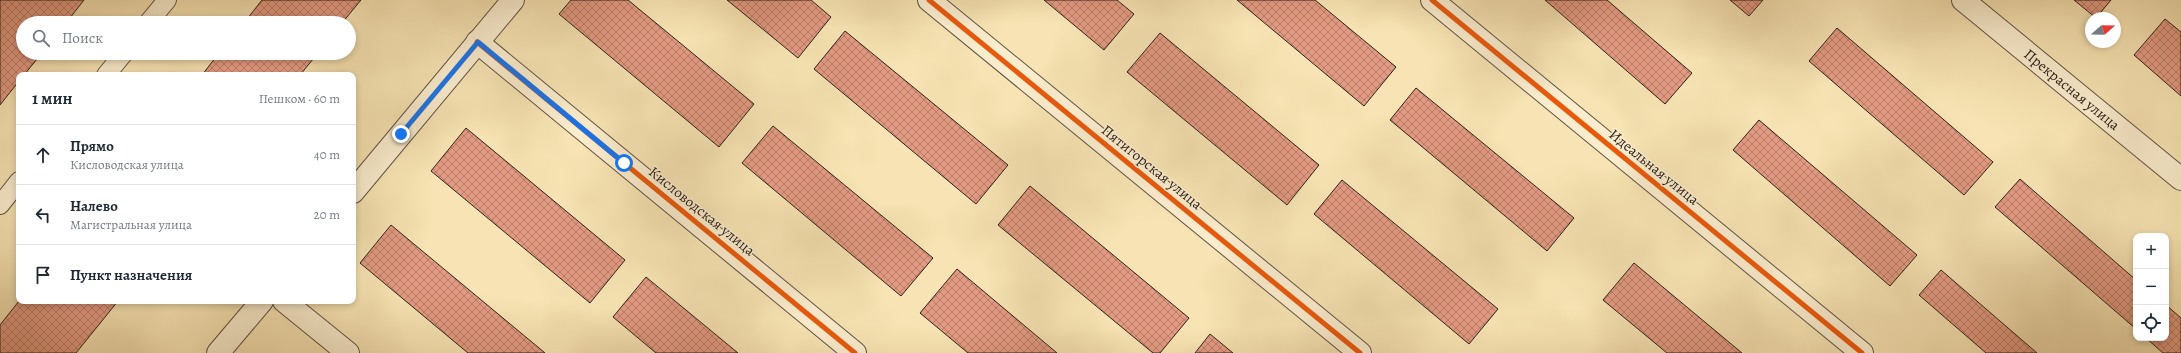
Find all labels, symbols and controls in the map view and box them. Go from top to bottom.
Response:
north arrow [2085,12,2121,48]
search box [16,16,356,60]
icon: search [30,27,52,49]
text: Поиск [62,28,103,48]
street label: Прекрасная улица [2020,44,2124,135]
text: 1 мин [32,87,73,110]
text: Пешком · 60 m [259,90,340,107]
street label: Пятигорская улица [1097,120,1207,214]
street label: Идеальная улица [1605,124,1703,210]
route end [392,125,410,143]
text: Прямо [70,136,114,156]
icon: ahead [32,144,54,166]
text: 40 m [314,146,340,163]
route start [615,154,633,172]
text: Кисловодская улица [70,156,184,173]
street label: Кисловодская улица [645,162,759,260]
text: Налево [70,196,118,216]
icon: left [32,204,54,226]
text: 20 m [314,206,340,223]
text: Магистральная улица [70,216,192,233]
map controls [2133,233,2169,341]
button: + [2133,233,2169,269]
icon: arrive [32,264,54,286]
text: Пункт назначения [70,265,192,285]
button: − [2133,269,2169,305]
button: locate [2133,305,2169,341]

